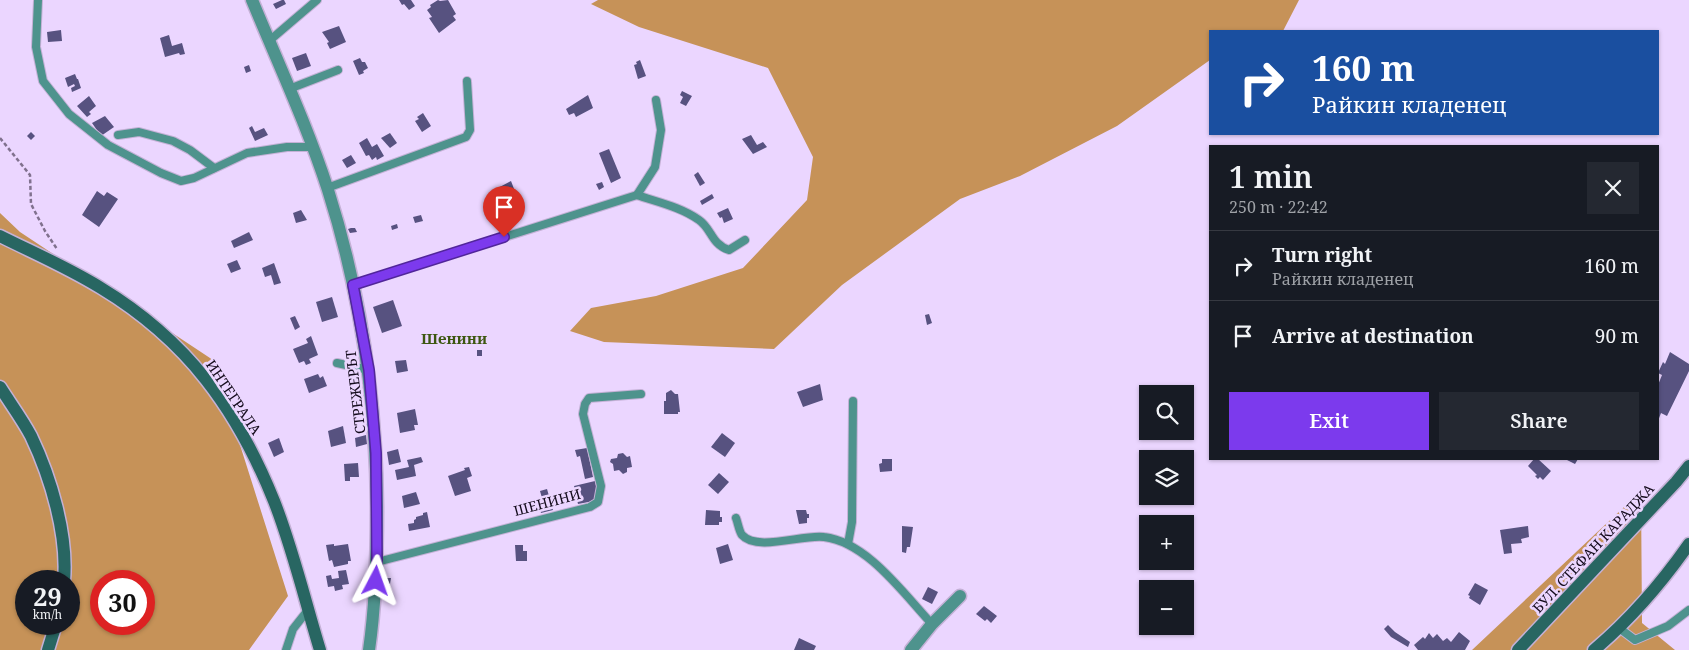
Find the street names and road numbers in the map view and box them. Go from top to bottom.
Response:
street label: СТРЕЖЕРЪТ [340,349,370,435]
street label: ИНТЕГРАЛА [202,356,266,438]
street label: БУЛ. СТЕФАН КАРАДЖА [1528,479,1658,617]
street label: ШЕНИНИ [511,484,583,520]

